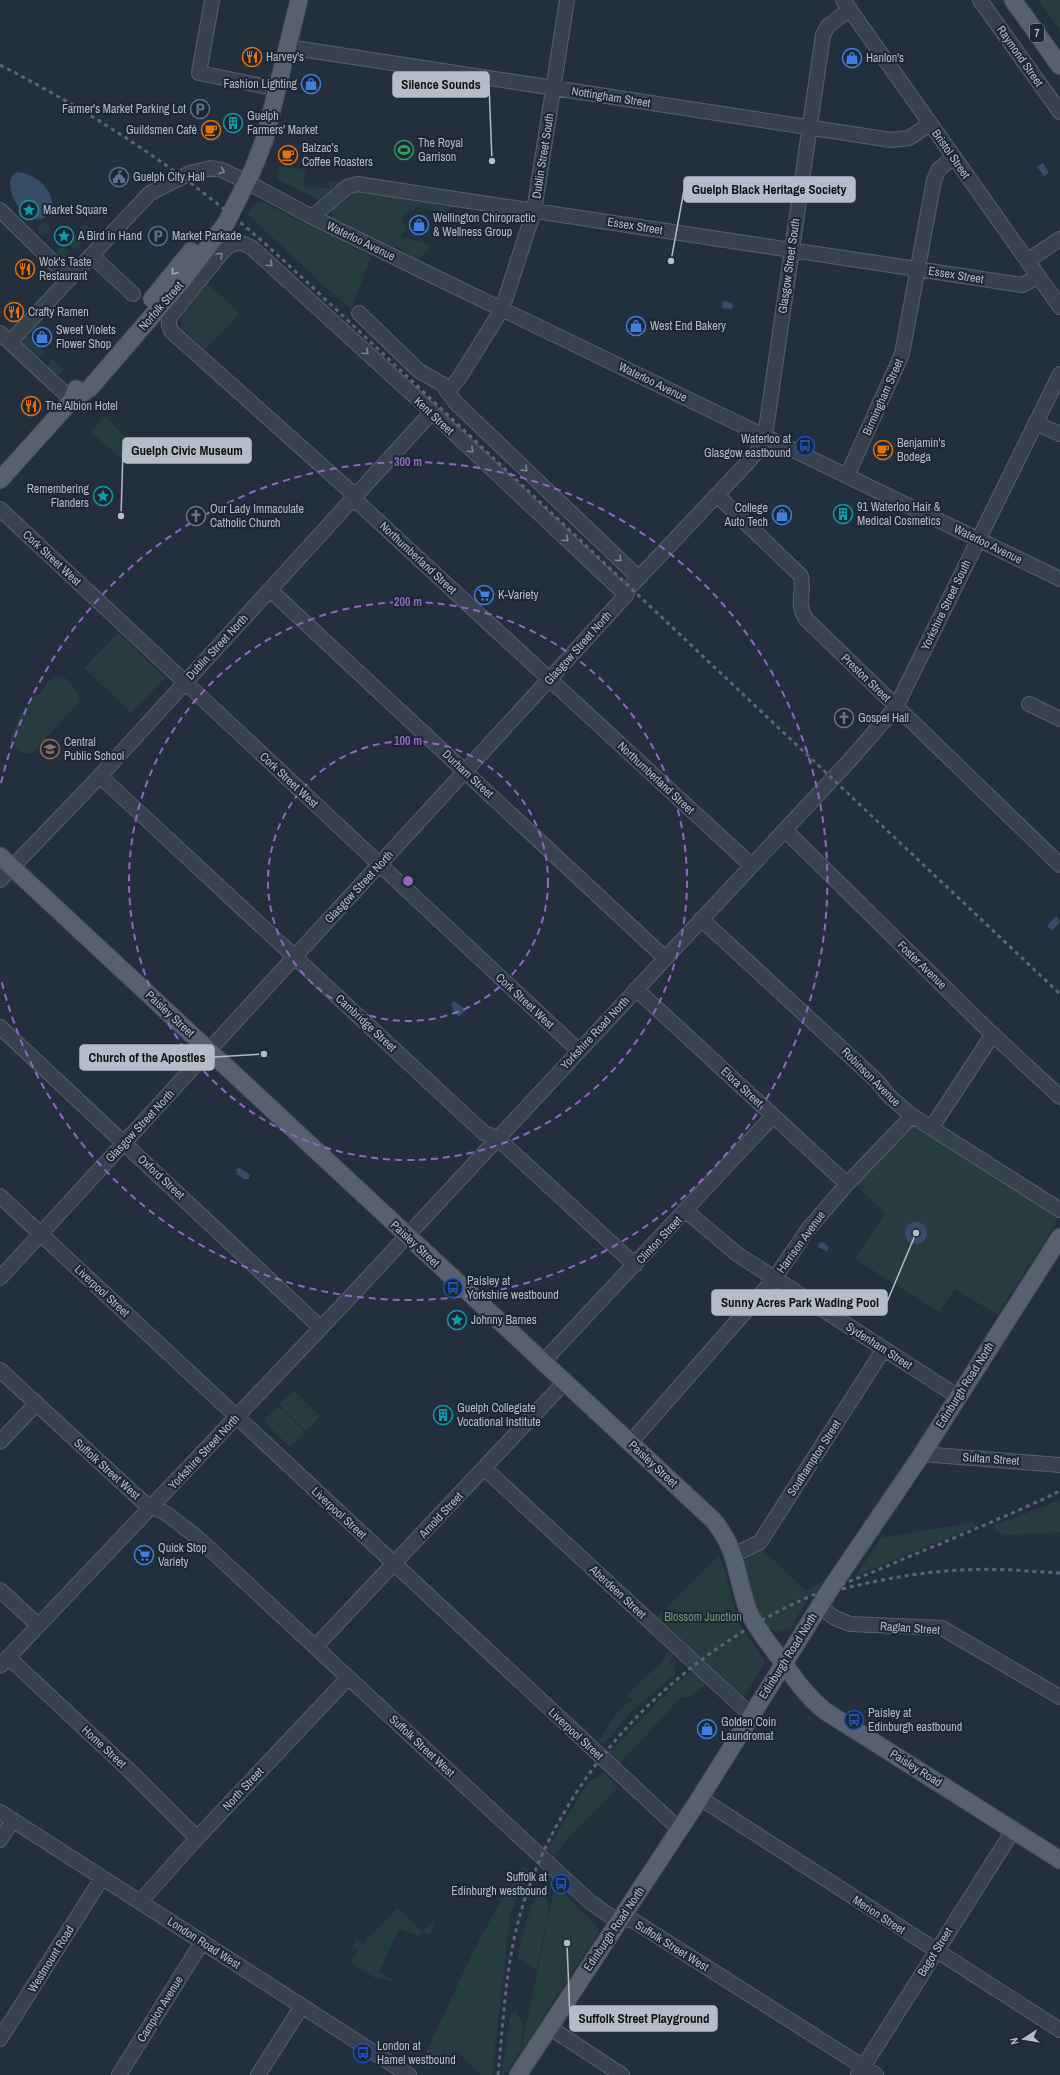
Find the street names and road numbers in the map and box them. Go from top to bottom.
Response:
street label: Raymond Street [993,22,1047,90]
road number: 7 [1030,24,1044,42]
street label: Nottingham Street [570,83,652,111]
street label: Dublin Street South [528,112,558,200]
street label: Bristol Street [928,126,974,182]
street label: Essex Street [606,214,664,238]
street label: Waterloo Avenue [324,217,398,265]
street label: Glasgow Street South [774,217,804,315]
street label: Essex Street [927,263,985,287]
street label: Norfolk Street [135,278,187,334]
street label: Birmingham Street [859,356,907,438]
street label: Waterloo Avenue [616,358,690,406]
street label: Kent Street [411,393,458,439]
street label: Northumberland Street [376,518,460,598]
street label: Waterloo Avenue [951,520,1025,568]
street label: Cork Street West [19,527,85,590]
street label: Yorkshire Street South [917,557,975,653]
street label: Glasgow Street North [541,608,615,688]
street label: Dublin Street North [182,611,252,683]
street label: Preston Street [838,650,894,706]
street label: Northumberland Street [614,738,698,818]
street label: Durham Street [439,746,497,802]
street label: Cork Street West [256,749,322,812]
street label: Glasgow Street North [321,847,397,927]
street label: Foster Avenue [894,937,950,993]
street label: Cork Street West [492,970,558,1033]
street label: Paisley Street [142,987,198,1041]
street label: Cambridge Street [332,991,400,1056]
street label: Yorkshire Road North [557,993,633,1073]
street label: Robinson Avenue [838,1044,904,1110]
street label: Elora Street [718,1063,767,1111]
street label: Glasgow Street North [102,1086,178,1166]
street label: Oxford Street [134,1151,188,1203]
street label: Harrison Avenue [773,1208,829,1276]
street label: Clinton Street [633,1212,686,1267]
street label: Paisley Street [387,1217,443,1271]
street label: Liverpool Street [71,1261,133,1321]
street label: Sydenham Street [843,1319,915,1374]
street label: Edinburgh Road North [932,1339,998,1431]
street label: Yorkshire Street North [165,1411,243,1493]
street label: Southampton Street [783,1417,845,1499]
street label: Suffolk Street West [70,1435,144,1503]
street label: Paisley Street [625,1437,681,1491]
street label: Sultan Street [962,1449,1020,1469]
street label: Liverpool Street [308,1483,370,1543]
street label: Arnold Street [415,1488,467,1542]
street label: Aberdeen Street [586,1561,650,1622]
street label: Edinburgh Road North [755,1610,821,1702]
street label: Raglan Street [879,1618,941,1638]
street label: Liverpool Street [545,1704,607,1764]
street label: Suffolk Street West [386,1712,458,1781]
street label: Home Street [78,1722,130,1772]
street label: Paisley Road [887,1746,945,1790]
street label: North Street [219,1764,267,1814]
street label: Edinburgh Road North [580,1884,648,1974]
street label: Merion Street [850,1892,909,1938]
street label: London Road West [164,1913,244,1973]
street label: Suffolk Street West [632,1917,712,1975]
street label: Westmount Road [24,1923,78,1995]
street label: Bagot Street [914,1924,956,1979]
street label: Campion Avenue [133,1973,187,2045]

